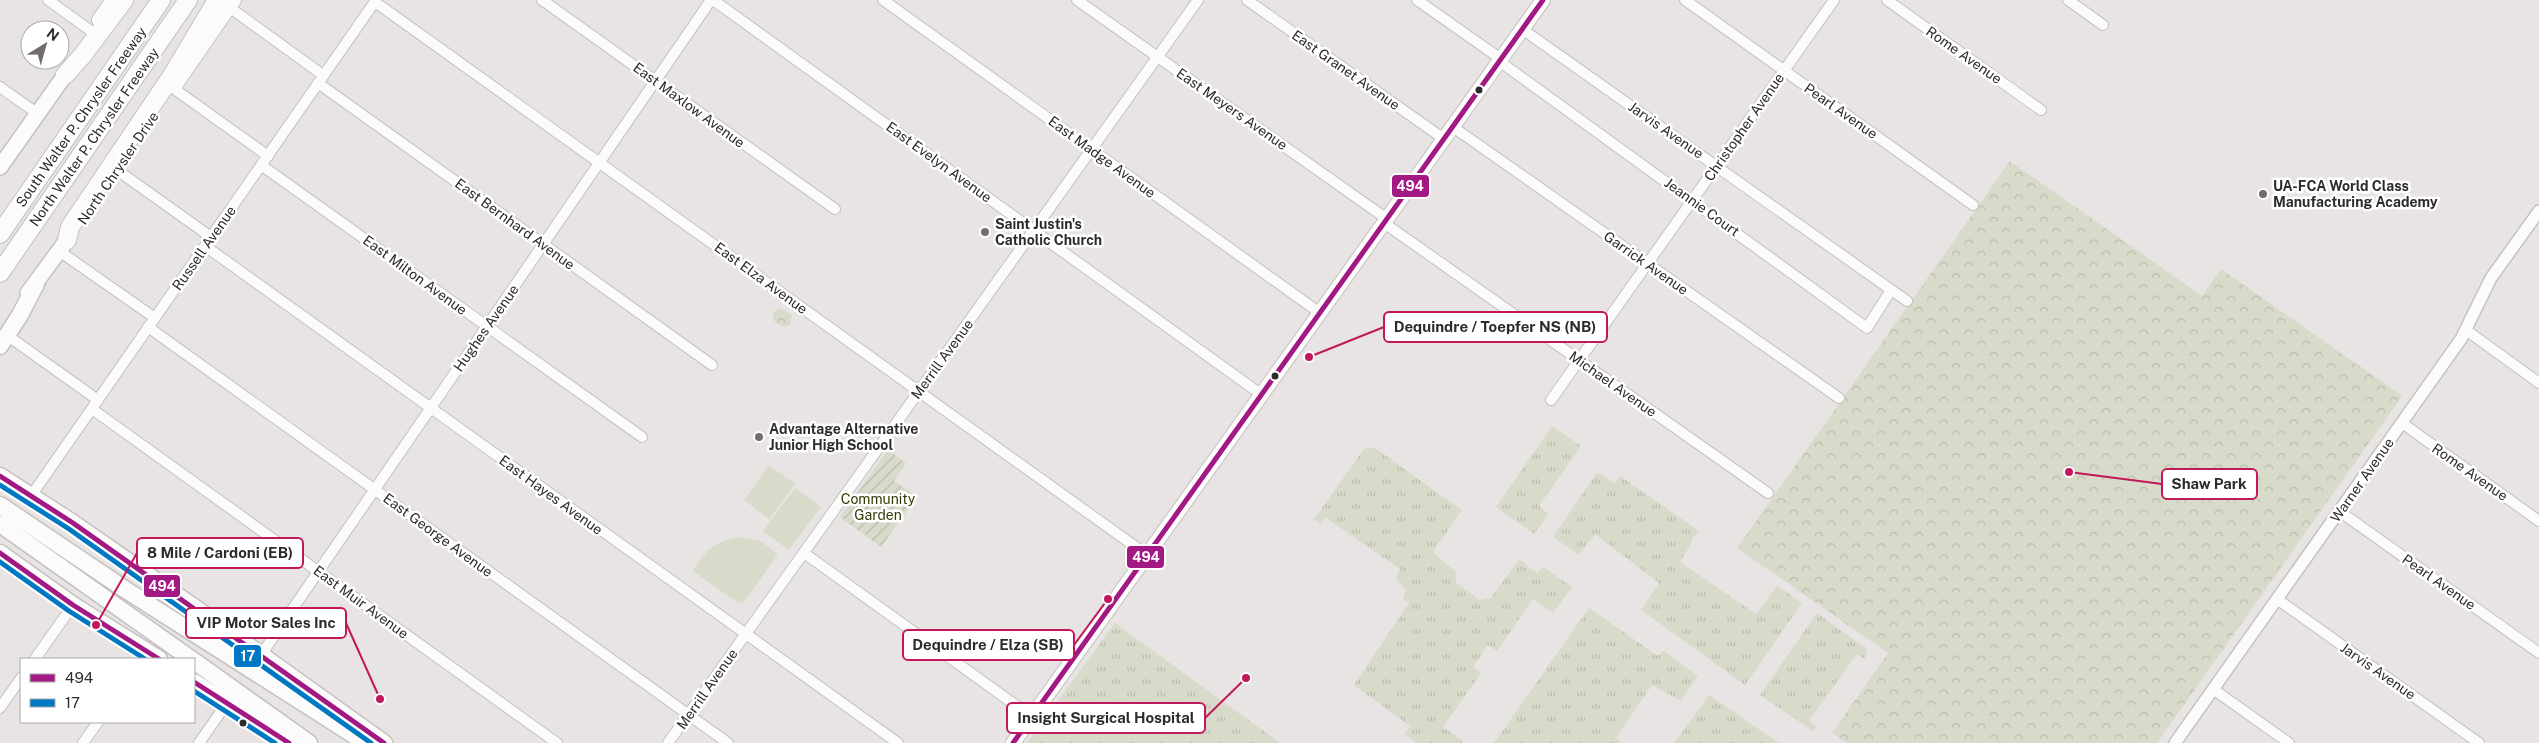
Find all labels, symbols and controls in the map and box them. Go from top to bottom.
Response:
north arrow [20,20,70,70]
street label: Rome Avenue [1923,23,2005,87]
street label: South Walter P. Chrysler Freeway [13,24,150,210]
text: N [44,25,62,44]
street label: East Granet Avenue [1289,27,1403,113]
street label: North Walter P. Chrysler Freeway [26,44,162,229]
street label: East Maxlow Avenue [630,59,748,151]
street label: East Meyers Avenue [1174,65,1290,153]
street label: Christopher Avenue [1701,70,1787,184]
street label: Pearl Avenue [1801,80,1881,142]
unlabelled marker [1474,85,1484,95]
street label: Jarvis Avenue [1625,98,1707,162]
street label: North Chrysler Drive [74,109,162,227]
street label: East Madge Avenue [1045,113,1159,201]
street label: East Evelyn Avenue [883,118,995,206]
line badge: 494 [1391,174,1430,198]
street label: East Bernhard Avenue [452,175,578,273]
street label: Jeannie Court [1662,175,1742,239]
text: 494 [1396,178,1424,194]
place label: UA-FCA World Class Manufacturing Academy [2273,178,2438,210]
marker: UA-FCA World Class Manufacturing Academy [2257,188,2269,200]
street label: Russell Avenue [169,203,239,293]
place label: Saint Justin's Catholic Church [995,216,1102,248]
marker: Saint Justin's Catholic Church [979,226,991,238]
street label: Garrick Avenue [1601,228,1691,298]
street label: East Milton Avenue [360,232,470,318]
street label: East Elza Avenue [711,239,811,317]
street label: Hughes Avenue [450,282,522,374]
callout: Dequindre / Toepfer NS (NB) [1384,312,1607,342]
street label: Merrill Avenue [908,316,976,402]
text: Dequindre / Toepfer NS (NB) [1394,318,1596,335]
street label: Michael Avenue [1566,348,1660,420]
unlabelled marker [1270,371,1280,381]
place label: Advantage Alternative Junior High School [769,421,918,453]
marker: Advantage Alternative Junior High School [753,431,765,443]
street label: Warner Avenue [2327,435,2397,525]
street label: Rome Avenue [2429,440,2511,504]
street label: East Hayes Avenue [496,452,606,538]
callout: Shaw Park [2162,469,2257,499]
text: Shaw Park [2171,475,2247,492]
street label: East George Avenue [380,490,496,580]
park label: Community Garden [841,491,916,523]
callout: 8 Mile / Cardoni (EB) [137,538,303,568]
text: 8 Mile / Cardoni (EB) [147,544,293,561]
line badge: 494 [1126,545,1165,569]
text: 494 [1132,549,1160,565]
street label: Pearl Avenue [2399,551,2479,613]
street label: East Muir Avenue [311,562,412,642]
line badge: 494 [143,574,181,598]
text: 494 [148,578,176,594]
callout: VIP Motor Sales Inc [186,608,346,638]
text: VIP Motor Sales Inc [196,614,336,631]
callout: Dequindre / Elza (SB) [903,630,1074,660]
text: Dequindre / Elza (SB) [912,636,1064,653]
street label: Jarvis Avenue [2337,639,2419,703]
line badge: 17 [233,644,262,668]
street label: Merrill Avenue [673,646,741,732]
text: 17 [241,648,256,664]
legend [20,658,195,723]
text: 494 [65,669,93,686]
text: 17 [65,694,80,711]
callout: Insight Surgical Hospital [1007,703,1205,733]
text: Insight Surgical Hospital [1017,709,1195,726]
unlabelled marker [238,718,248,728]

